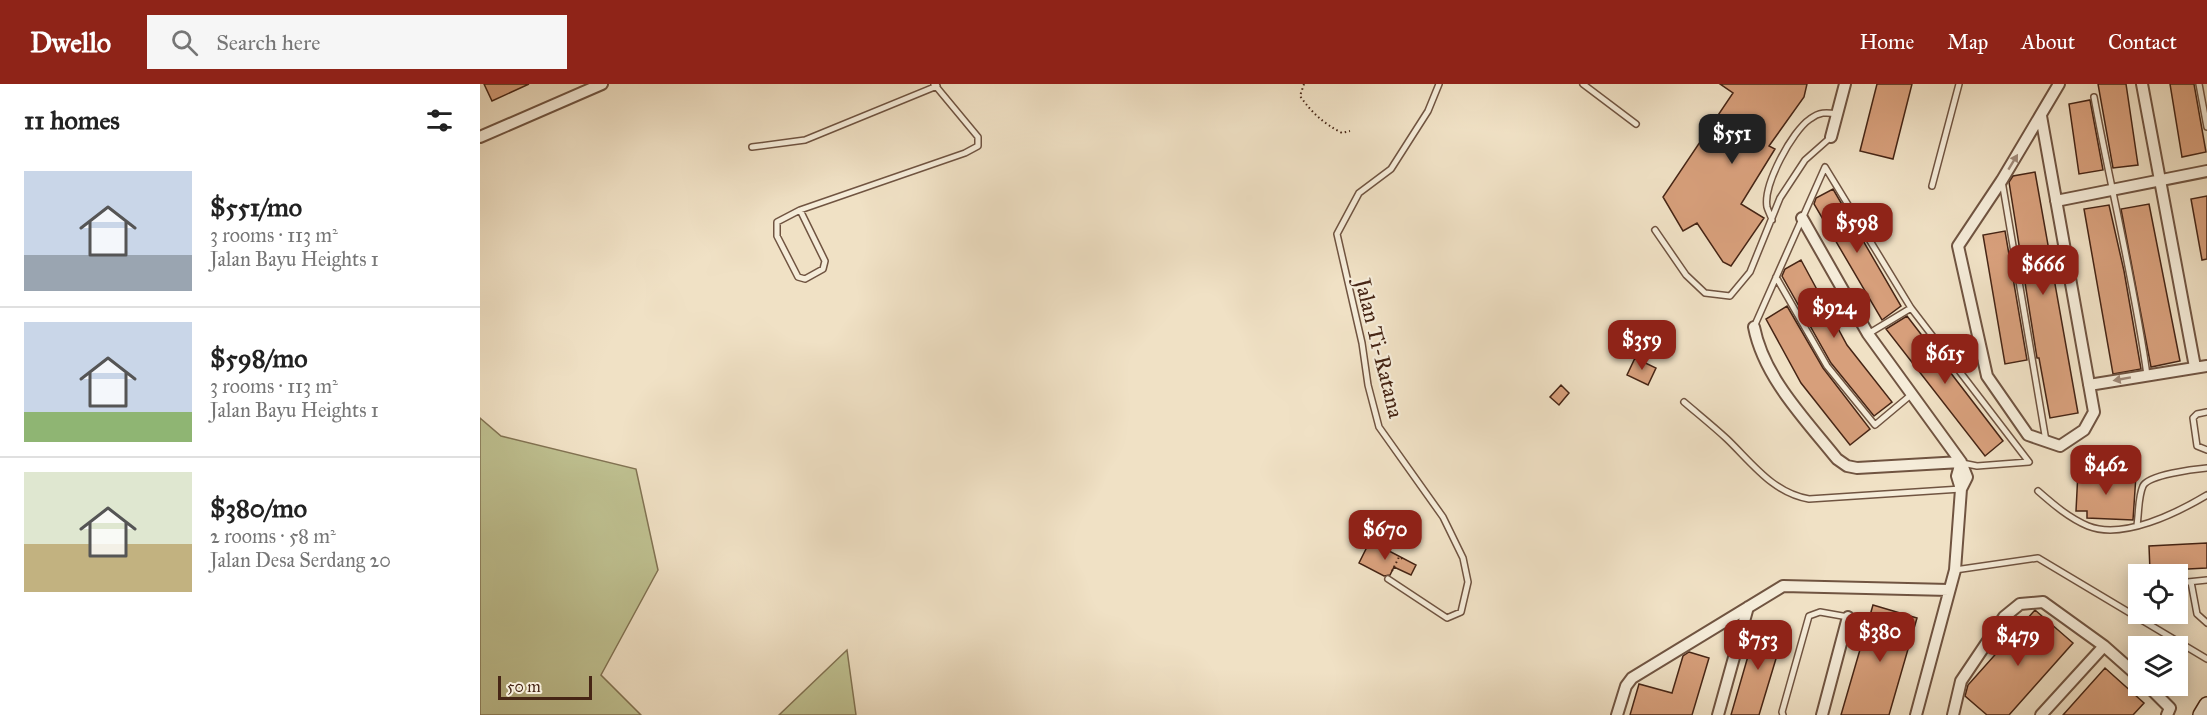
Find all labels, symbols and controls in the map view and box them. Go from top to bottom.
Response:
search box [147,15,567,69]
text: Dwello [30,25,111,60]
icon: search [168,26,201,59]
text: Search here [216,29,320,56]
text: Home [1859,29,1914,55]
text: Map [1947,29,1988,55]
text: About [2021,29,2075,55]
text: Contact [2108,29,2177,55]
text: 11 homes [24,104,120,136]
icon: filters [423,104,456,137]
pin: $551 [1696,114,1768,165]
text: $551 [1713,121,1751,145]
one-way arrow [2008,154,2019,170]
text: $551/mo [210,191,302,223]
icon: home [72,195,144,267]
pin: $598 [1821,203,1893,254]
text: $598 [1836,210,1878,234]
text: 3 rooms · 113 m² [210,223,338,247]
pin: $666 [2007,245,2079,296]
text: Jalan Bayu Heights 1 [210,247,379,271]
text: $666 [2022,252,2064,276]
street label: Jalan Ti-Ratana [1349,274,1410,421]
pin: $924 [1798,288,1870,339]
text: $924 [1812,295,1856,319]
pin: $359 [1606,320,1678,371]
text: $359 [1622,327,1662,351]
pin: $615 [1909,334,1981,385]
text: $615 [1925,341,1965,365]
text: $598/mo [210,342,308,374]
icon: home [72,346,144,418]
text: 3 rooms · 113 m² [210,374,338,398]
one-way arrow [2112,375,2131,384]
text: Jalan Bayu Heights 1 [210,398,379,422]
pin: $462 [2070,445,2142,496]
text: $462 [2084,452,2128,476]
text: $380/mo [210,492,307,524]
icon: home [72,496,144,568]
pin: $670 [1349,510,1421,561]
text: $670 [1363,517,1407,541]
text: 2 rooms · 58 m² [210,524,336,548]
text: Jalan Desa Serdang 20 [210,548,391,572]
map controls [2128,564,2188,696]
button: locate [2128,564,2188,624]
pin: $380 [1844,612,1916,663]
pin: $479 [1982,616,2054,667]
text: $380 [1859,619,1901,643]
pin: $753 [1722,620,1794,671]
text: $479 [1996,623,2040,647]
text: $753 [1738,627,1778,651]
button: layers [2128,636,2188,696]
scale bar [498,673,592,700]
text: 50 m [507,677,541,696]

